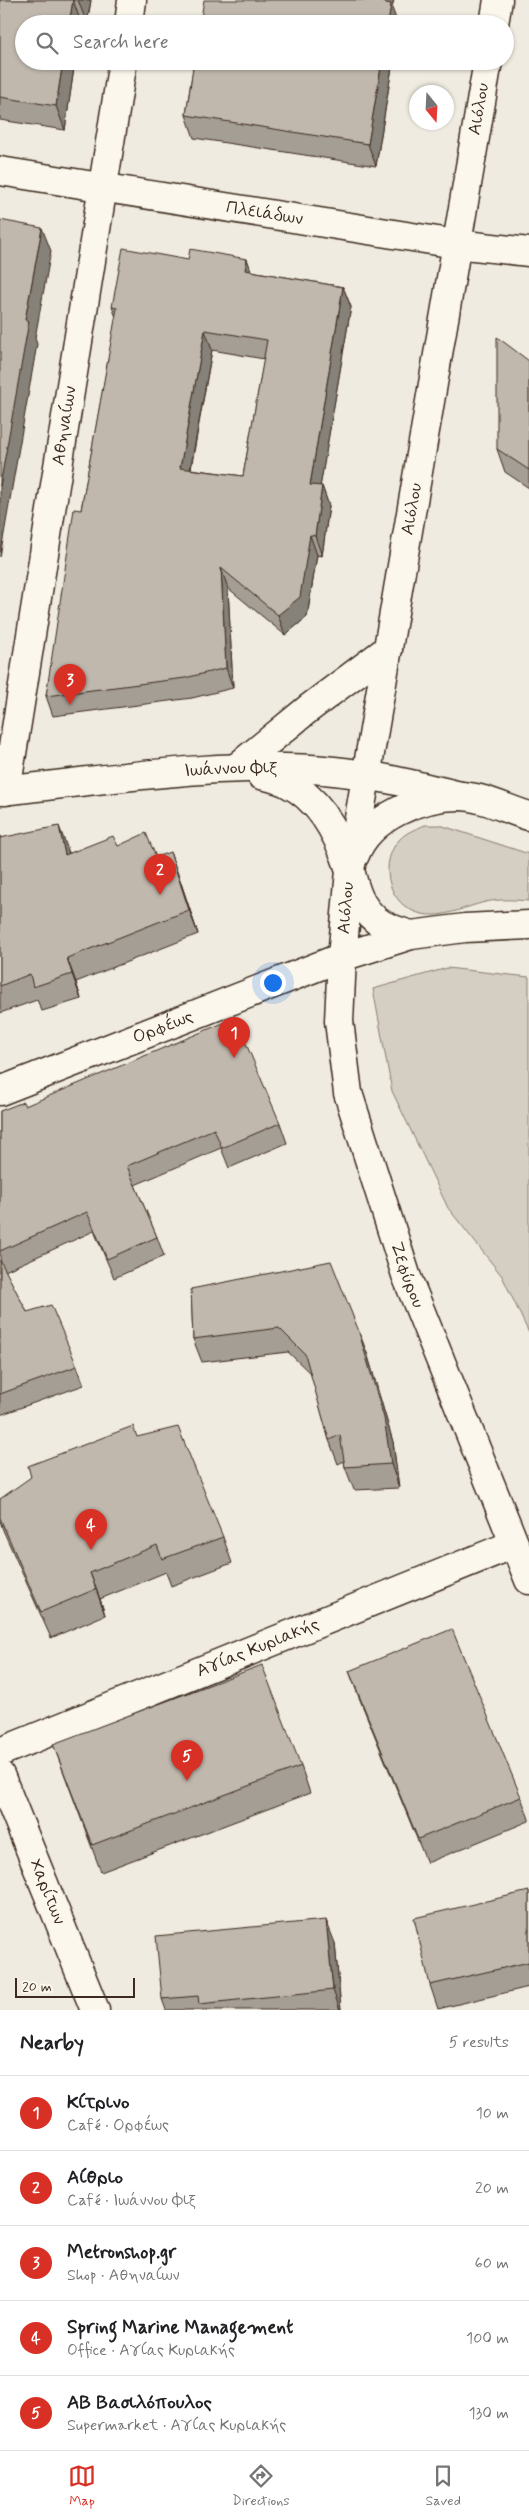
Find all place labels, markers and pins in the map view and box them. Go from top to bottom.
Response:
pin: 3 [54,664,86,705]
pin: 2 [144,854,176,895]
pin: 1 [218,1017,250,1058]
pin: 4 [75,1509,107,1550]
pin: 5 [171,1740,203,1781]

